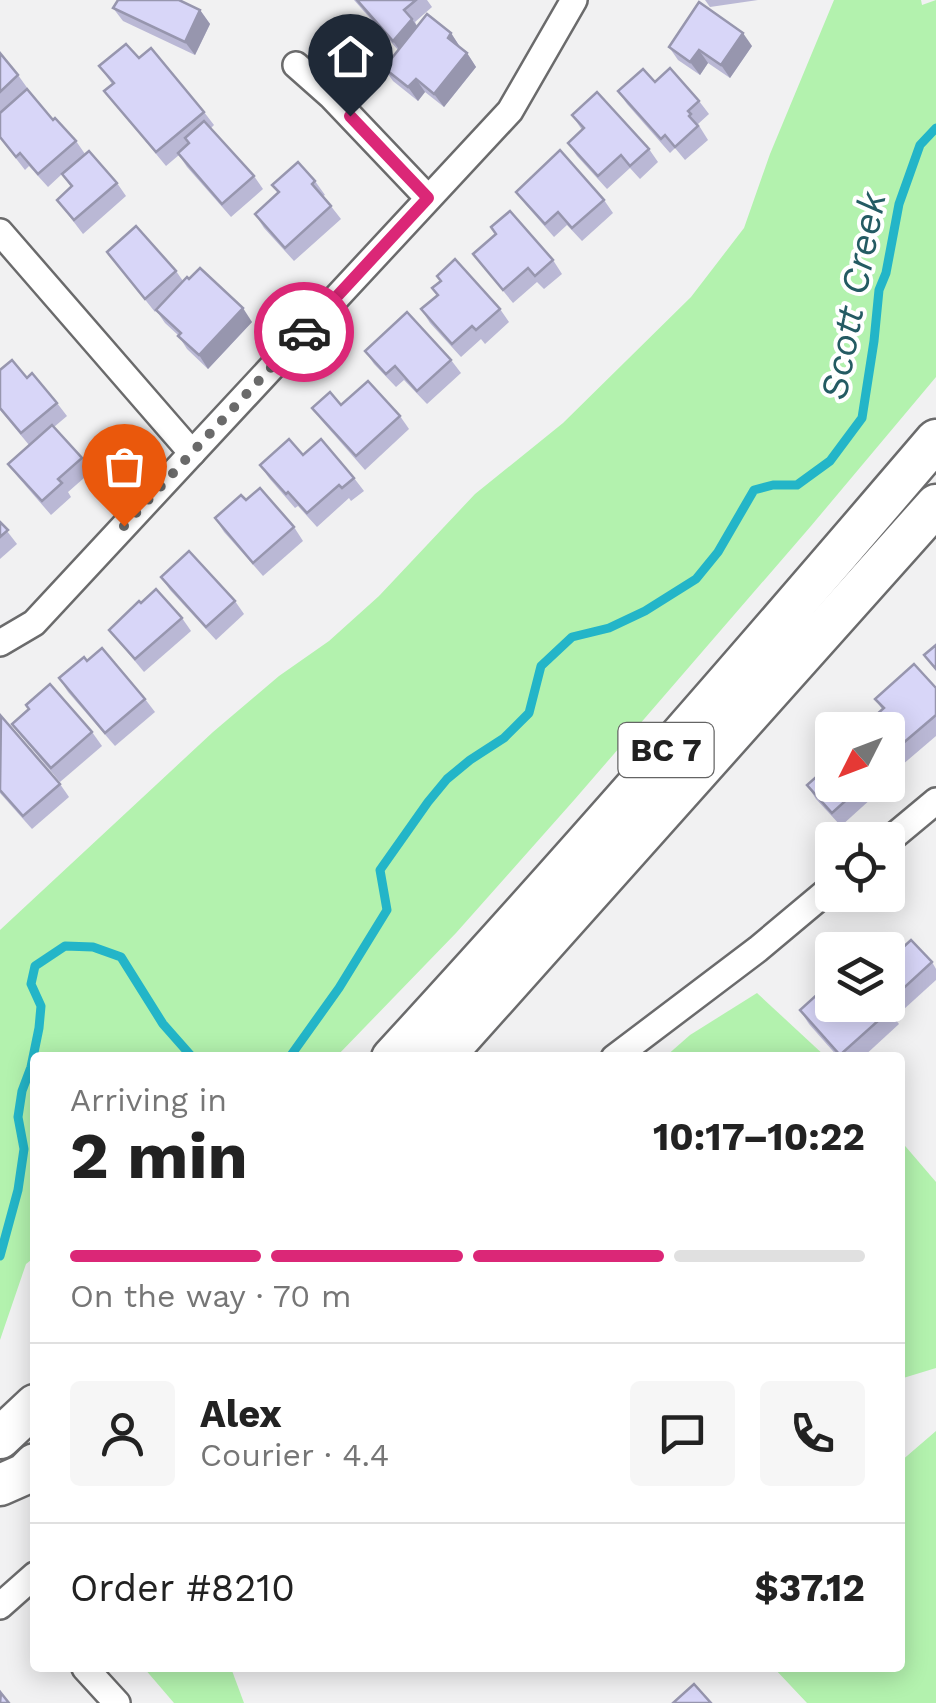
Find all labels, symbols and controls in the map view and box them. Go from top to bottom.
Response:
pin [308,14,393,117]
icon: home [323,29,378,84]
water label: Scott Creek [811,187,895,404]
courier [254,282,354,382]
icon: car [277,305,332,360]
pin [82,424,167,527]
icon: bag [97,439,152,494]
north arrow [815,712,905,802]
map controls [815,712,905,1022]
road number: BC 7 [618,723,714,777]
button: locate [815,822,905,912]
button: layers [815,932,905,1022]
text: Arriving in [70,1081,227,1119]
text: 10:17–10:22 [653,1115,865,1159]
text: 2 min [70,1118,248,1194]
text: On the way · 70 m [70,1277,351,1315]
button: person [70,1381,175,1486]
button: chat [630,1381,735,1486]
button: phone [760,1381,865,1486]
text: Alex [200,1392,282,1436]
text: Courier · 4.4 [200,1436,389,1474]
text: Order #8210 [70,1566,295,1610]
text: $37.12 [754,1566,865,1610]

